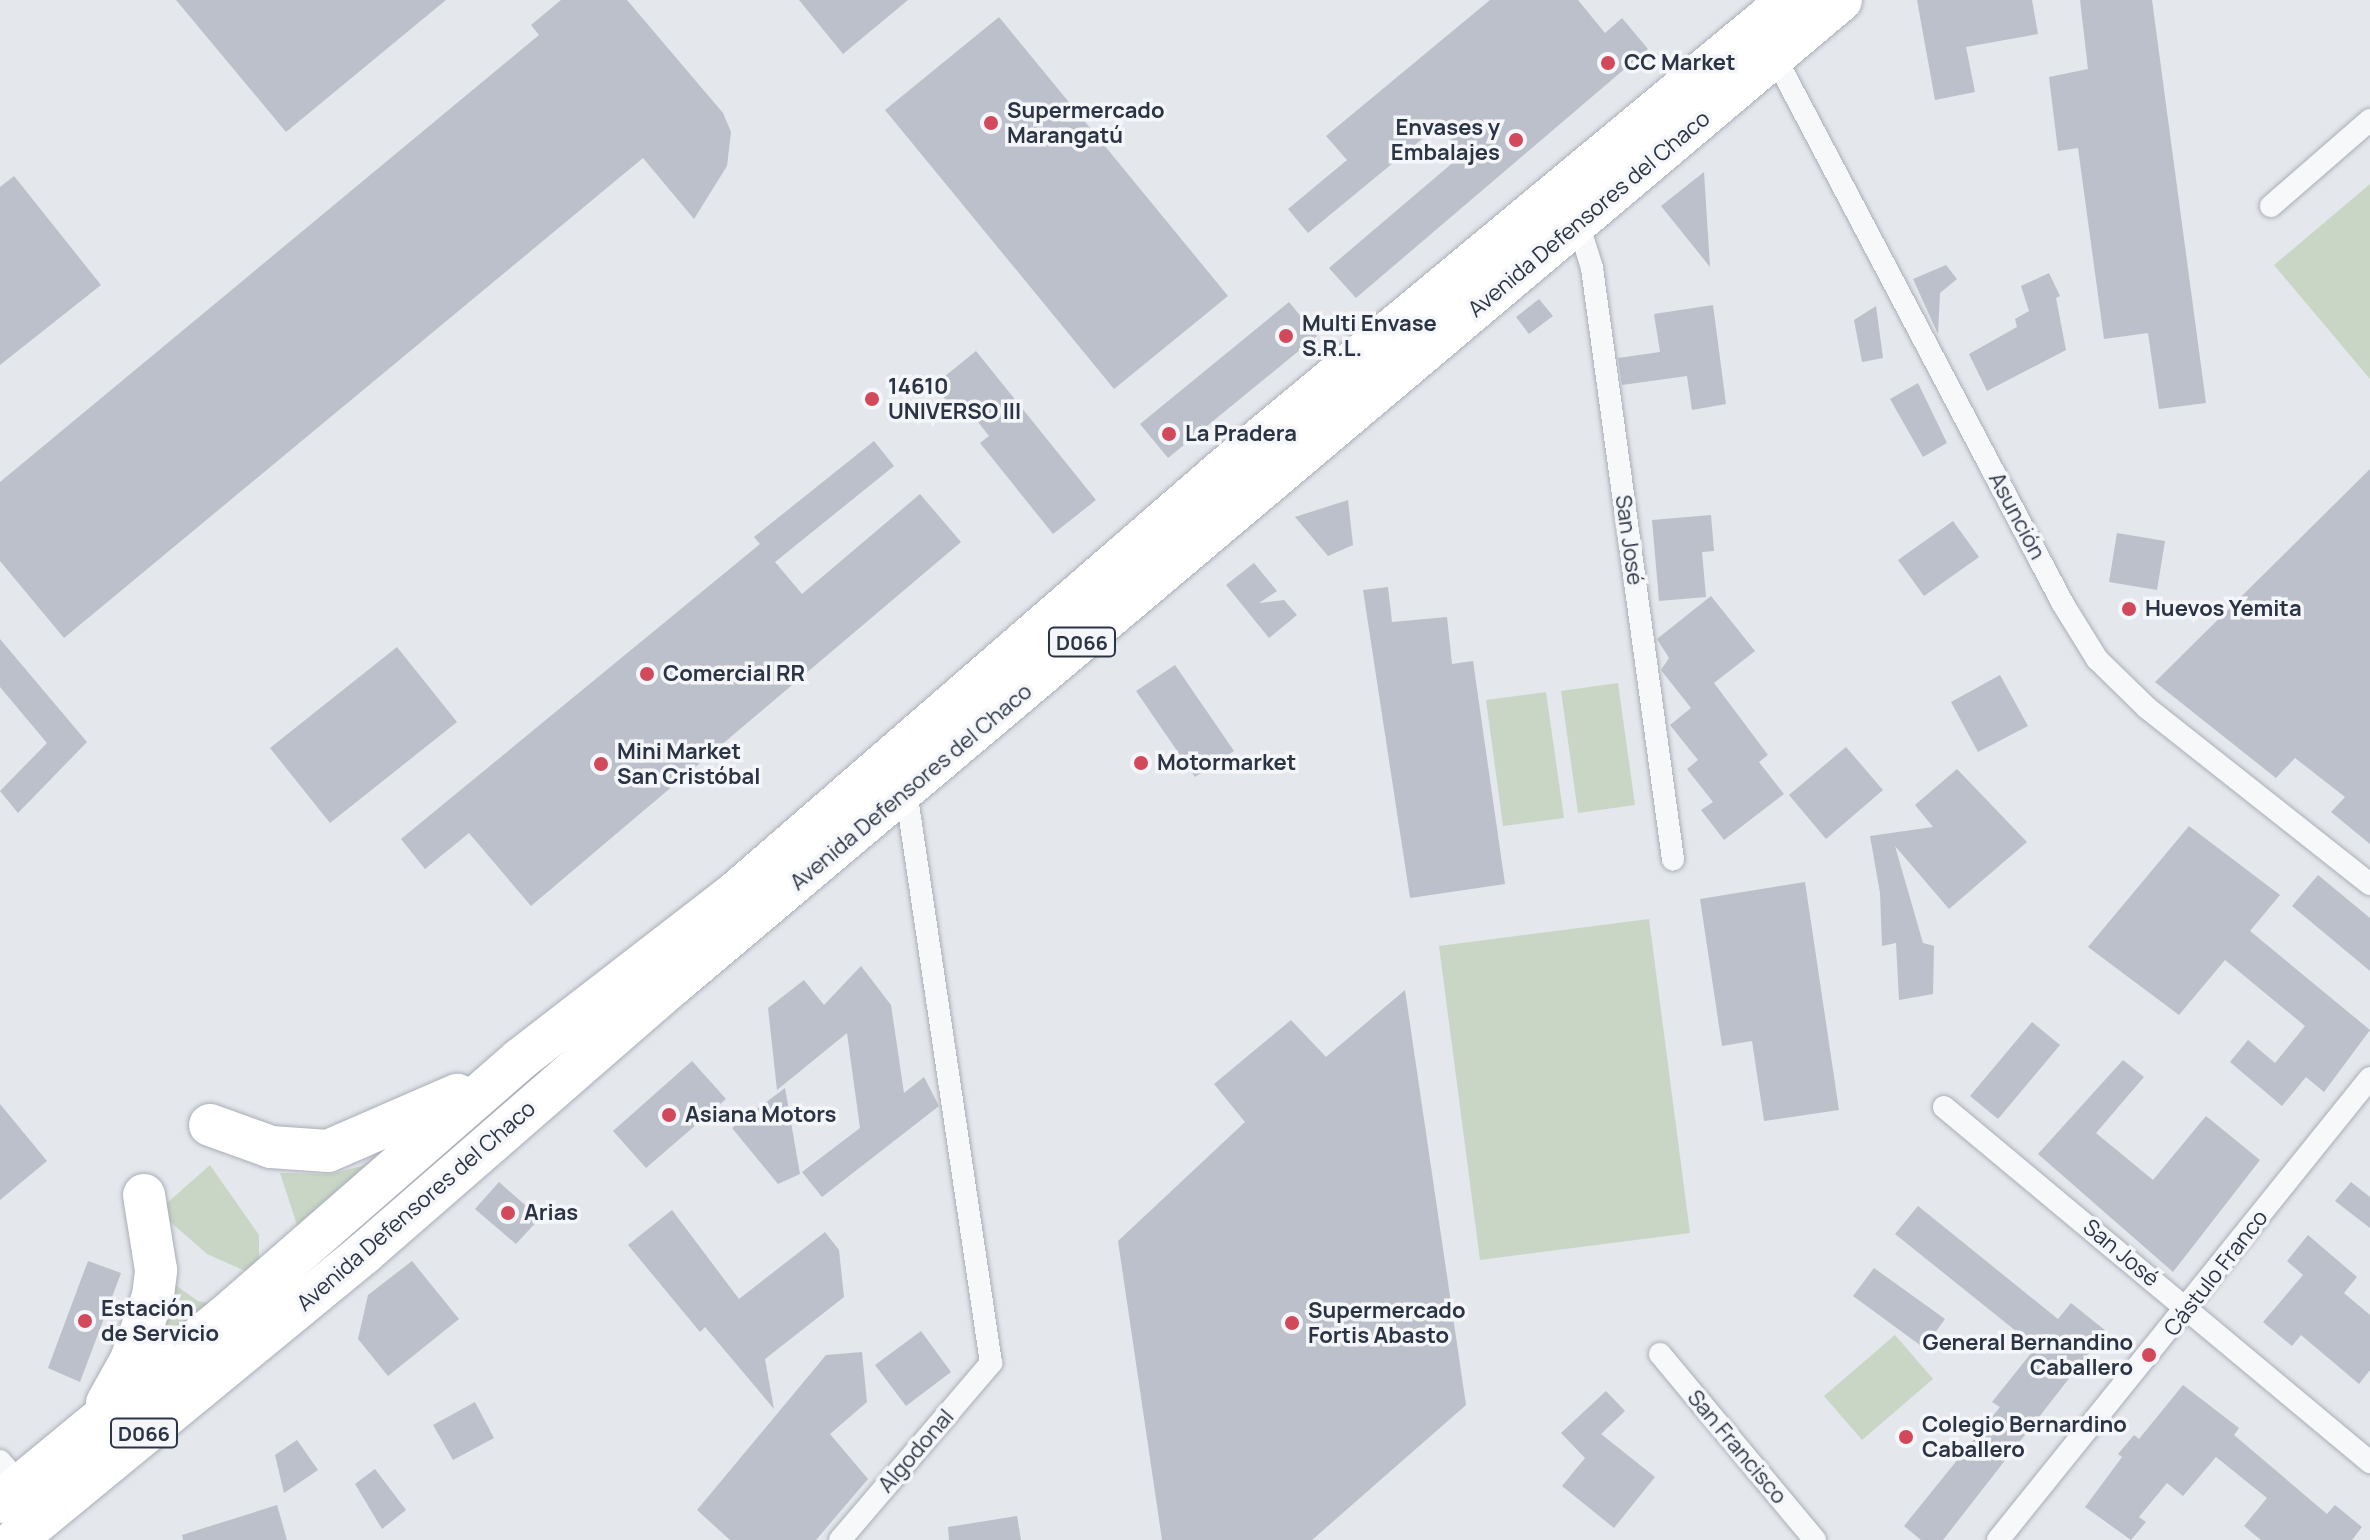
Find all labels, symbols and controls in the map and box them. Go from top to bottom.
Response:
place label: CC Market [1624,50,1736,76]
marker: CC Market [1599,54,1617,72]
place label: Supermercado Marangatú [1007,97,1165,148]
street label: Avenida Defensores del Chaco [1463,105,1715,323]
marker: Supermercado Marangatú [982,114,1000,132]
place label: Envases y Embalajes [1391,114,1500,166]
marker: Envases y Embalajes [1507,131,1525,149]
place label: Multi Envase S.R.L. [1302,310,1437,362]
marker: Multi Envase S.R.L. [1277,327,1295,345]
place label: 14610 UNIVERSO III [888,373,1021,424]
marker: 14610 UNIVERSO III [863,390,881,408]
place label: La Pradera [1185,421,1297,447]
marker: La Pradera [1160,425,1178,443]
street label: Asunción [1983,468,2051,564]
street label: San José [1610,493,1648,587]
place label: Huevos Yemita [2145,596,2302,622]
marker: Huevos Yemita [2120,600,2138,618]
road number: D066 [1046,626,1118,658]
place label: Comercial RR [663,661,805,687]
marker: Comercial RR [638,665,656,683]
street label: Avenida Defensores del Chaco [785,678,1037,896]
place label: Mini Market San Cristóbal [617,738,760,790]
place label: Motormarket [1157,750,1296,776]
marker: Motormarket [1132,754,1150,772]
marker: Mini Market San Cristóbal [592,755,610,773]
street label: Avenida Defensores del Chaco [291,1095,541,1317]
place label: Asiana Motors [685,1102,837,1128]
marker: Asiana Motors [660,1106,678,1124]
place label: Arias [524,1200,578,1226]
marker: Arias [499,1204,517,1222]
street label: Cástulo Franco [2159,1205,2273,1341]
street label: San José [2078,1214,2164,1292]
place label: Estación de Servicio [101,1295,219,1346]
place label: Supermercado Fortis Abasto [1308,1297,1466,1348]
marker: Estación de Servicio [76,1312,94,1330]
marker: Supermercado Fortis Abasto [1283,1314,1301,1332]
place label: General Bernandino Caballero [1923,1329,2133,1380]
marker: General Bernandino Caballero [2140,1346,2158,1364]
street label: San Francisco [1682,1385,1792,1509]
street label: Algodonal [873,1404,959,1498]
place label: Colegio Bernardino Caballero [1922,1411,2127,1462]
road number: D066 [108,1417,180,1449]
marker: Colegio Bernardino Caballero [1897,1428,1915,1446]

